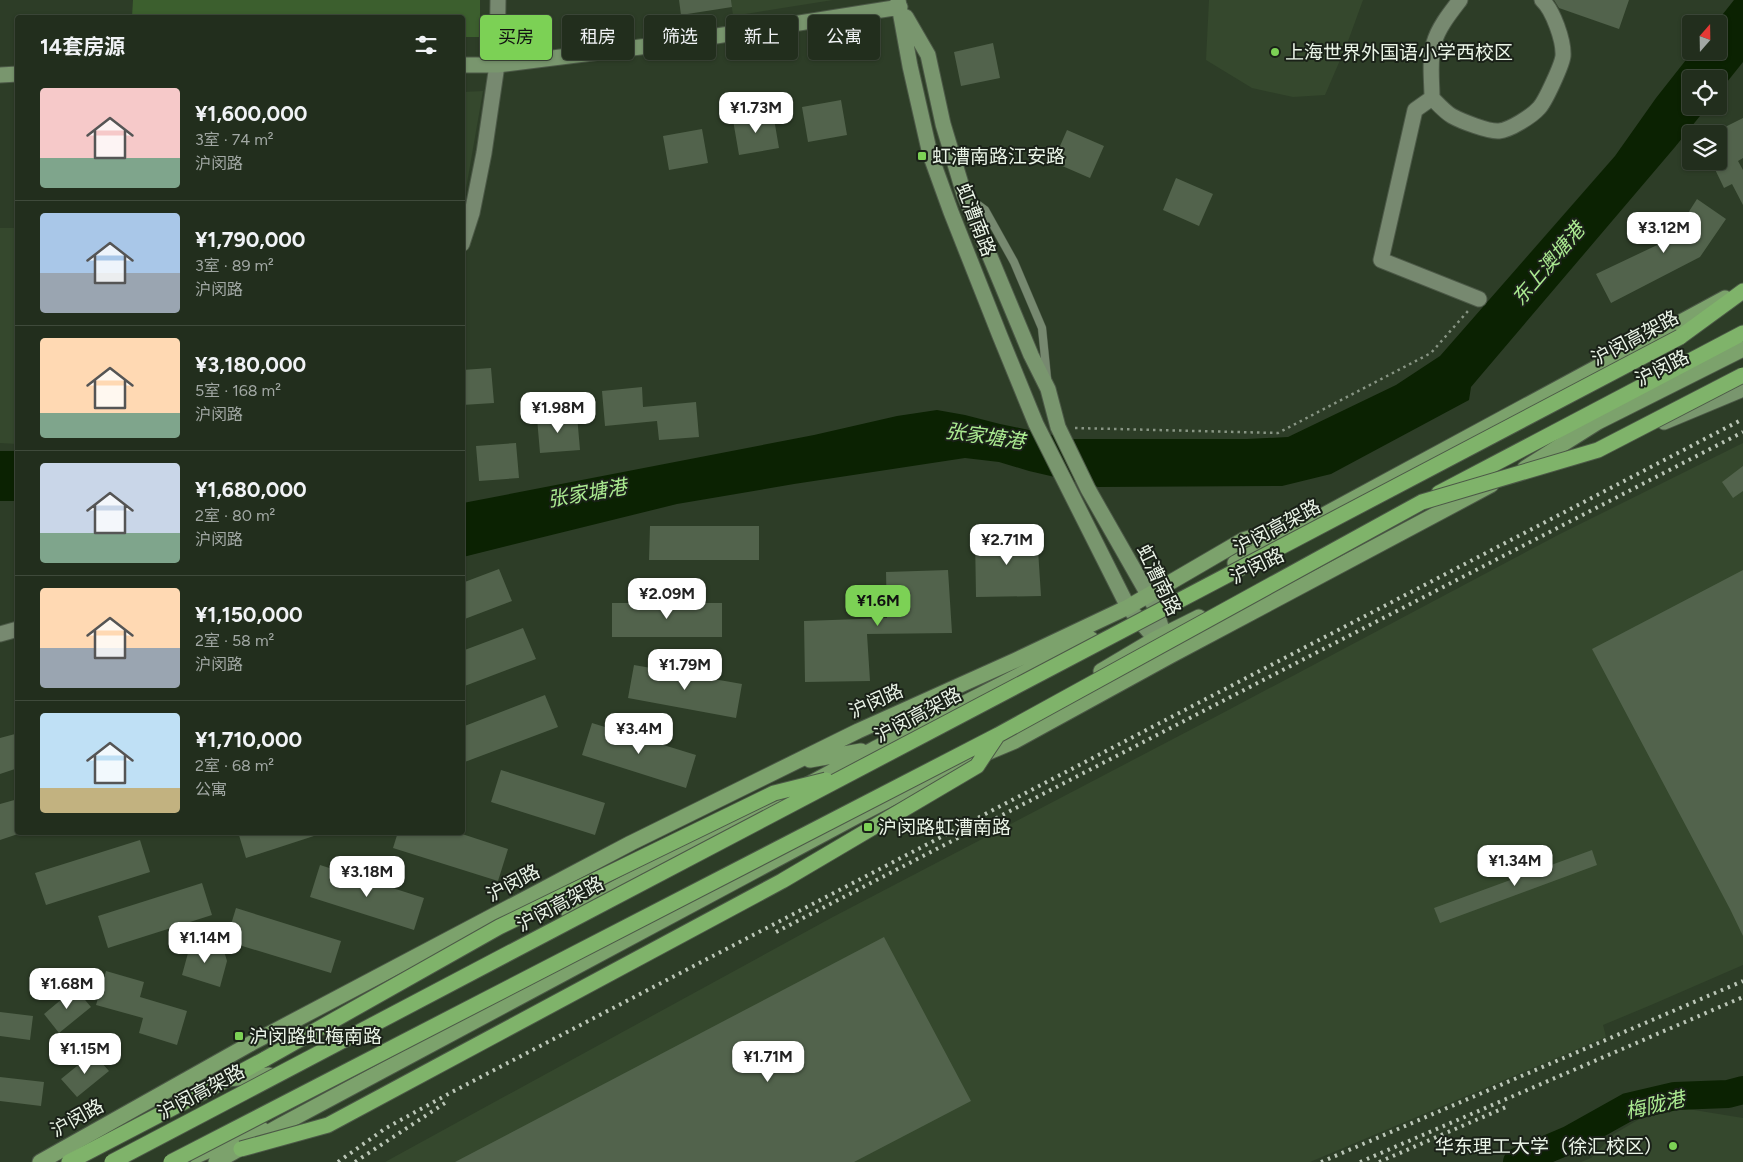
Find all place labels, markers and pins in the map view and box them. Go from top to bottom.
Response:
place label: 上海世界外国语小学西校区 [1285,41,1513,64]
marker: 上海世界外国语小学西校区 [1269,46,1281,58]
pin: ¥1.73M [715,92,797,134]
place label: 虹漕南路江安路 [932,145,1065,168]
marker: 虹漕南路江安路 [916,150,928,162]
pin: ¥3.12M [1623,212,1705,254]
pin: ¥1.98M [517,392,599,434]
pin: ¥2.71M [966,524,1048,566]
pin: ¥2.09M [626,578,708,620]
pin: ¥1.6M [843,584,913,627]
pin: ¥1.79M [644,648,726,691]
pin: ¥3.4M [604,712,674,755]
place label: 沪闵路虹漕南路 [878,816,1011,839]
marker: 沪闵路虹漕南路 [862,821,874,833]
pin: ¥1.34M [1474,844,1556,887]
pin: ¥3.18M [326,856,408,898]
pin: ¥1.14M [164,922,246,964]
pin: ¥1.68M [26,968,108,1010]
place label: 沪闵路虹梅南路 [249,1025,382,1048]
marker: 沪闵路虹梅南路 [233,1030,245,1042]
pin: ¥1.15M [44,1032,126,1075]
pin: ¥1.71M [727,1040,809,1083]
place label: 华东理工大学（徐汇校区） [1435,1135,1663,1158]
marker: 华东理工大学（徐汇校区） [1667,1140,1679,1152]

